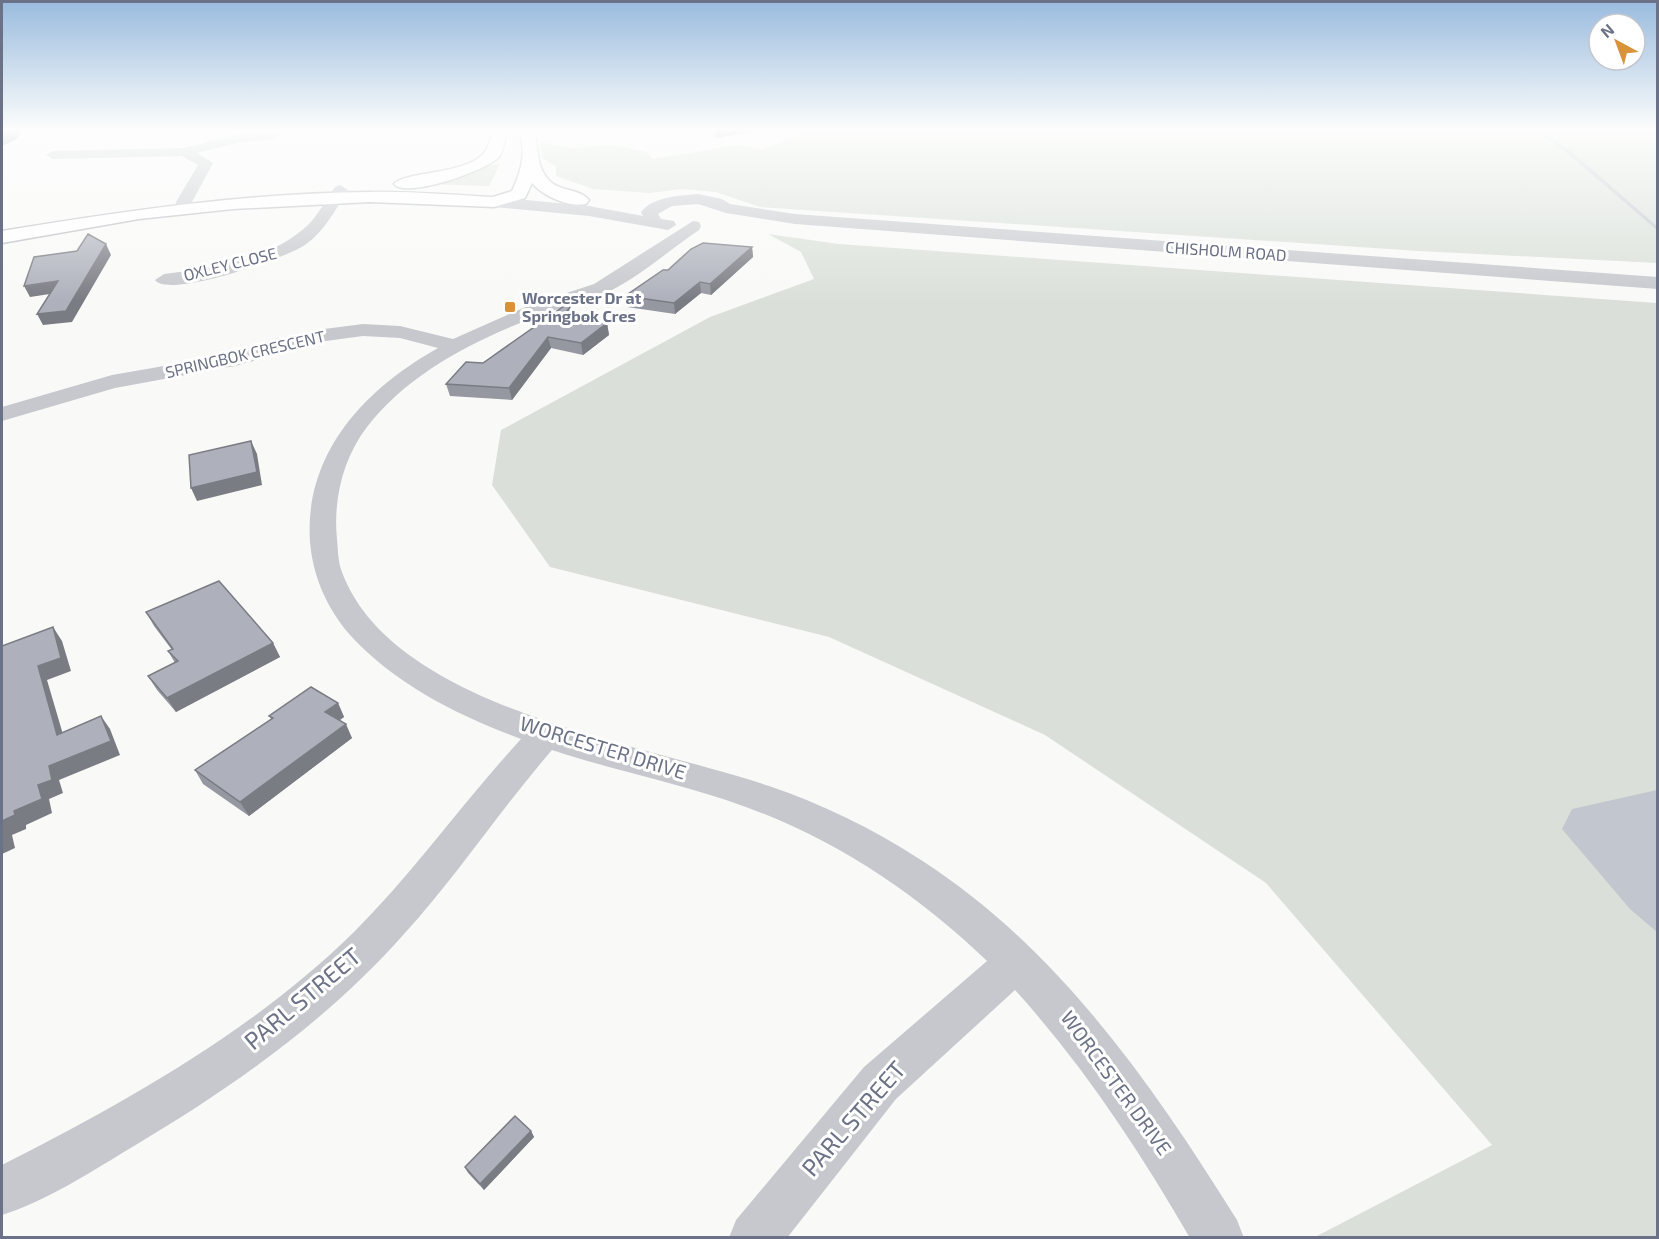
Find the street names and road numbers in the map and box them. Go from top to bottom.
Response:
street label: CHISHOLM ROAD [1165,237,1287,264]
street label: OXLEY CLOSE [181,243,278,284]
street label: SPRINGBOK CRESCENT [163,326,326,381]
street label: WORCESTER DRIVE [517,710,689,784]
street label: PARL STREET [238,941,366,1055]
street label: WORCESTER DRIVE [1056,1006,1177,1159]
street label: PARL STREET [795,1054,911,1182]

